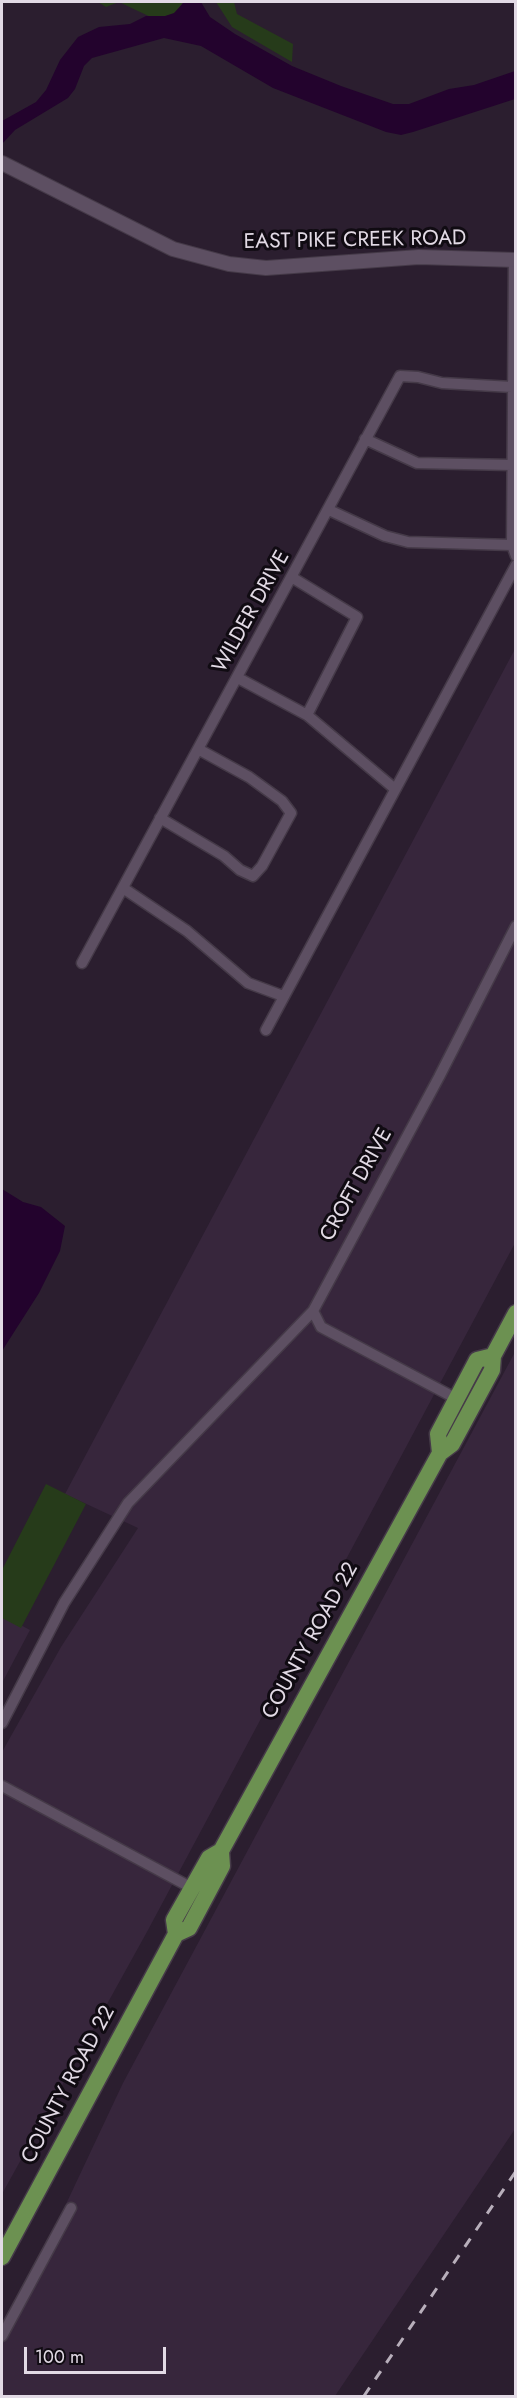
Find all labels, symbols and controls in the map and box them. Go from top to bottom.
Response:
street label: EAST PIKE CREEK ROAD [243,226,467,256]
street label: WILDER DRIVE [208,546,296,678]
street label: CROFT DRIVE [316,1124,398,1246]
street label: COUNTY ROAD 22 [258,1558,364,1724]
street label: COUNTY ROAD 22 [17,2002,121,2168]
scale bar [27,2335,170,2373]
text: 100 m [35,2344,84,2370]

